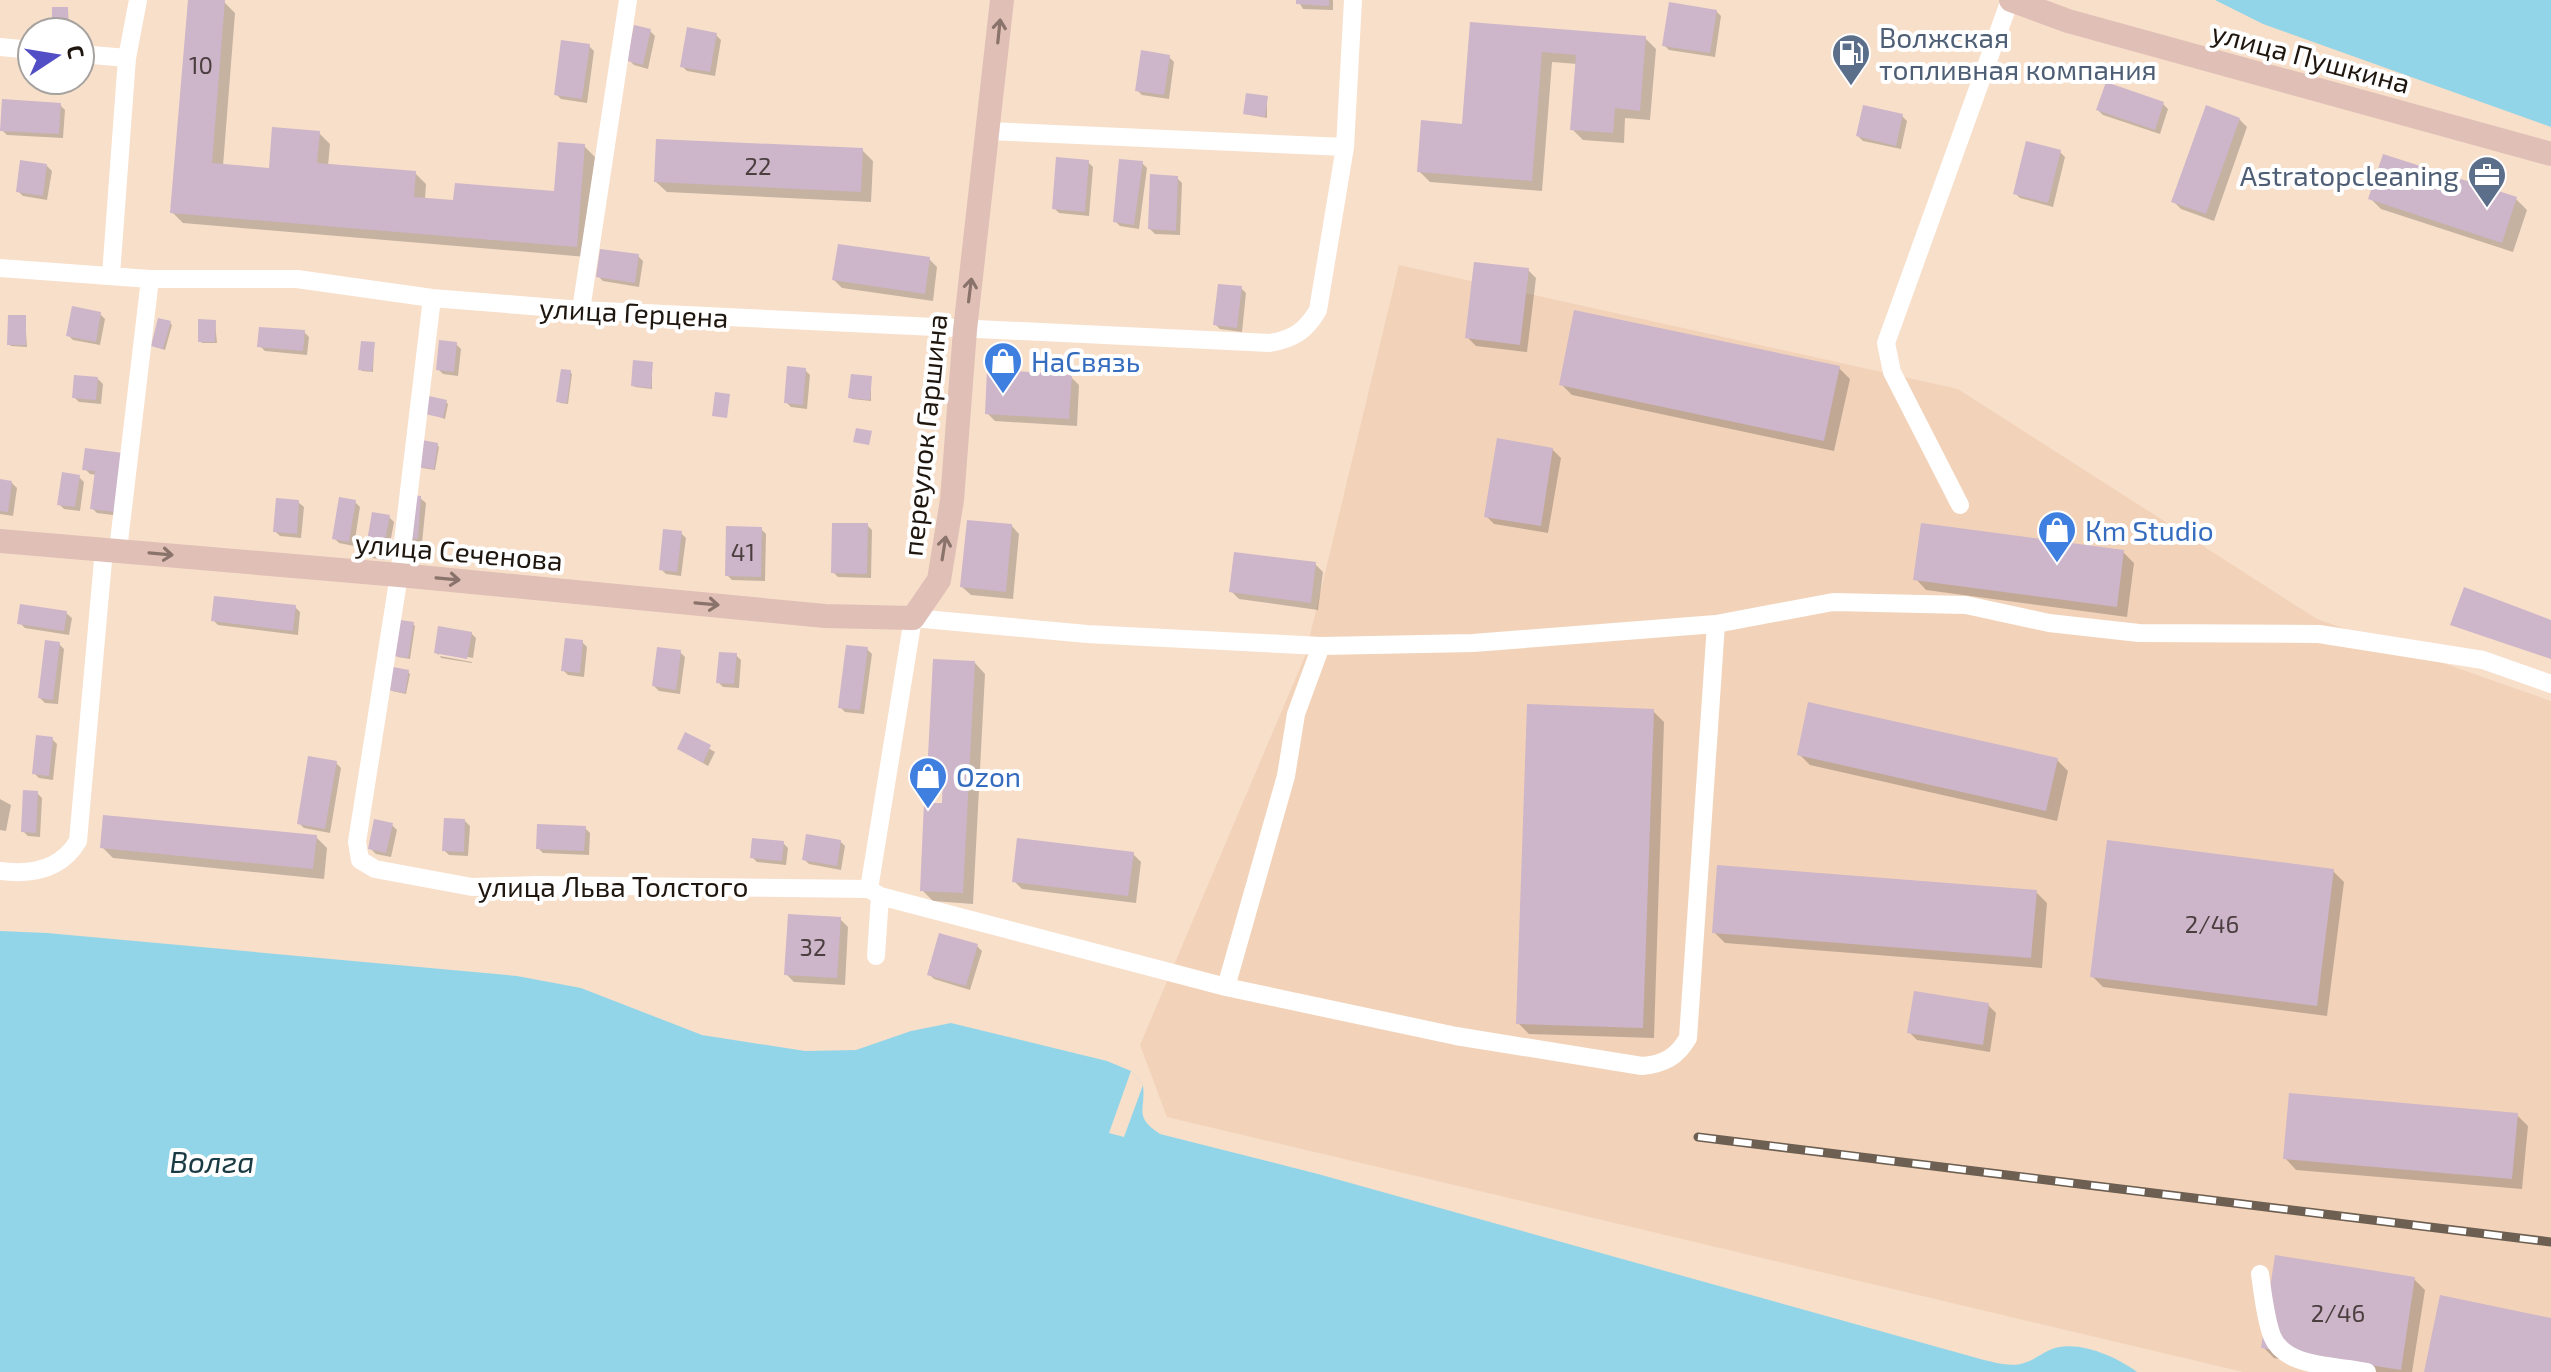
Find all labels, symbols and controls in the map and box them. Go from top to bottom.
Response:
street label: улица Пушкина [2208,14,2414,100]
north arrow [16,16,96,96]
one-way arrow [991,18,1006,45]
place label: Волжская топливная компания [1879,20,2157,86]
fuel station icon: Волжская топливная компания [1830,32,1872,87]
text: С [62,43,91,61]
house number: 10 [189,50,213,79]
house number: 22 [745,151,771,180]
office icon: Astratopcleaning [2466,154,2508,209]
place label: Astratopcleaning [2240,158,2459,192]
one-way arrow [962,277,977,304]
street label: улица Герцена [539,290,729,334]
street label: переулок Гаршина [894,312,954,558]
shop icon: НаСвязь [982,340,1024,395]
place label: НаСвязь [1031,344,1140,378]
shop icon: Кm Studio [2036,509,2078,564]
place label: Кm Studio [2085,513,2214,547]
street label: улица Сеченова [354,525,564,577]
one-way arrow [937,536,952,561]
house number: 41 [731,537,755,566]
one-way arrow [147,547,174,562]
one-way arrow [434,572,461,587]
one-way arrow [693,597,720,612]
shop icon: Ozon [907,755,949,810]
place label: Ozon [956,759,1021,793]
street label: улица Льва Толстого [478,869,748,903]
house number: 2/46 [2185,909,2239,938]
house number: 32 [800,932,826,961]
water label: Волга [170,1143,255,1179]
house number: 2/46 [2311,1298,2365,1327]

